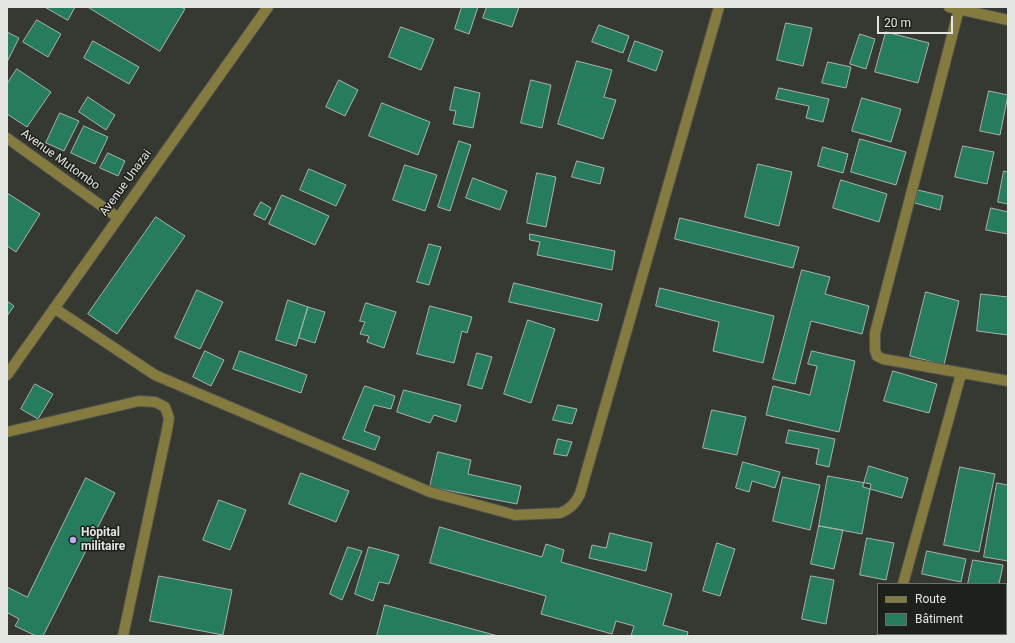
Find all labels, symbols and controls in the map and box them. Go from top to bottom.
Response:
scale bar [879,8,955,34]
text: 20 m [884,16,911,30]
street label: Avenue Mutombo [18,127,102,193]
street label: Avenue Unazai [97,147,155,219]
place label: Hôpital militaire [81,526,125,554]
marker: Hôpital militaire [68,535,78,545]
legend [877,583,1007,635]
text: Route [915,592,946,606]
text: Bâtiment [915,612,963,626]

